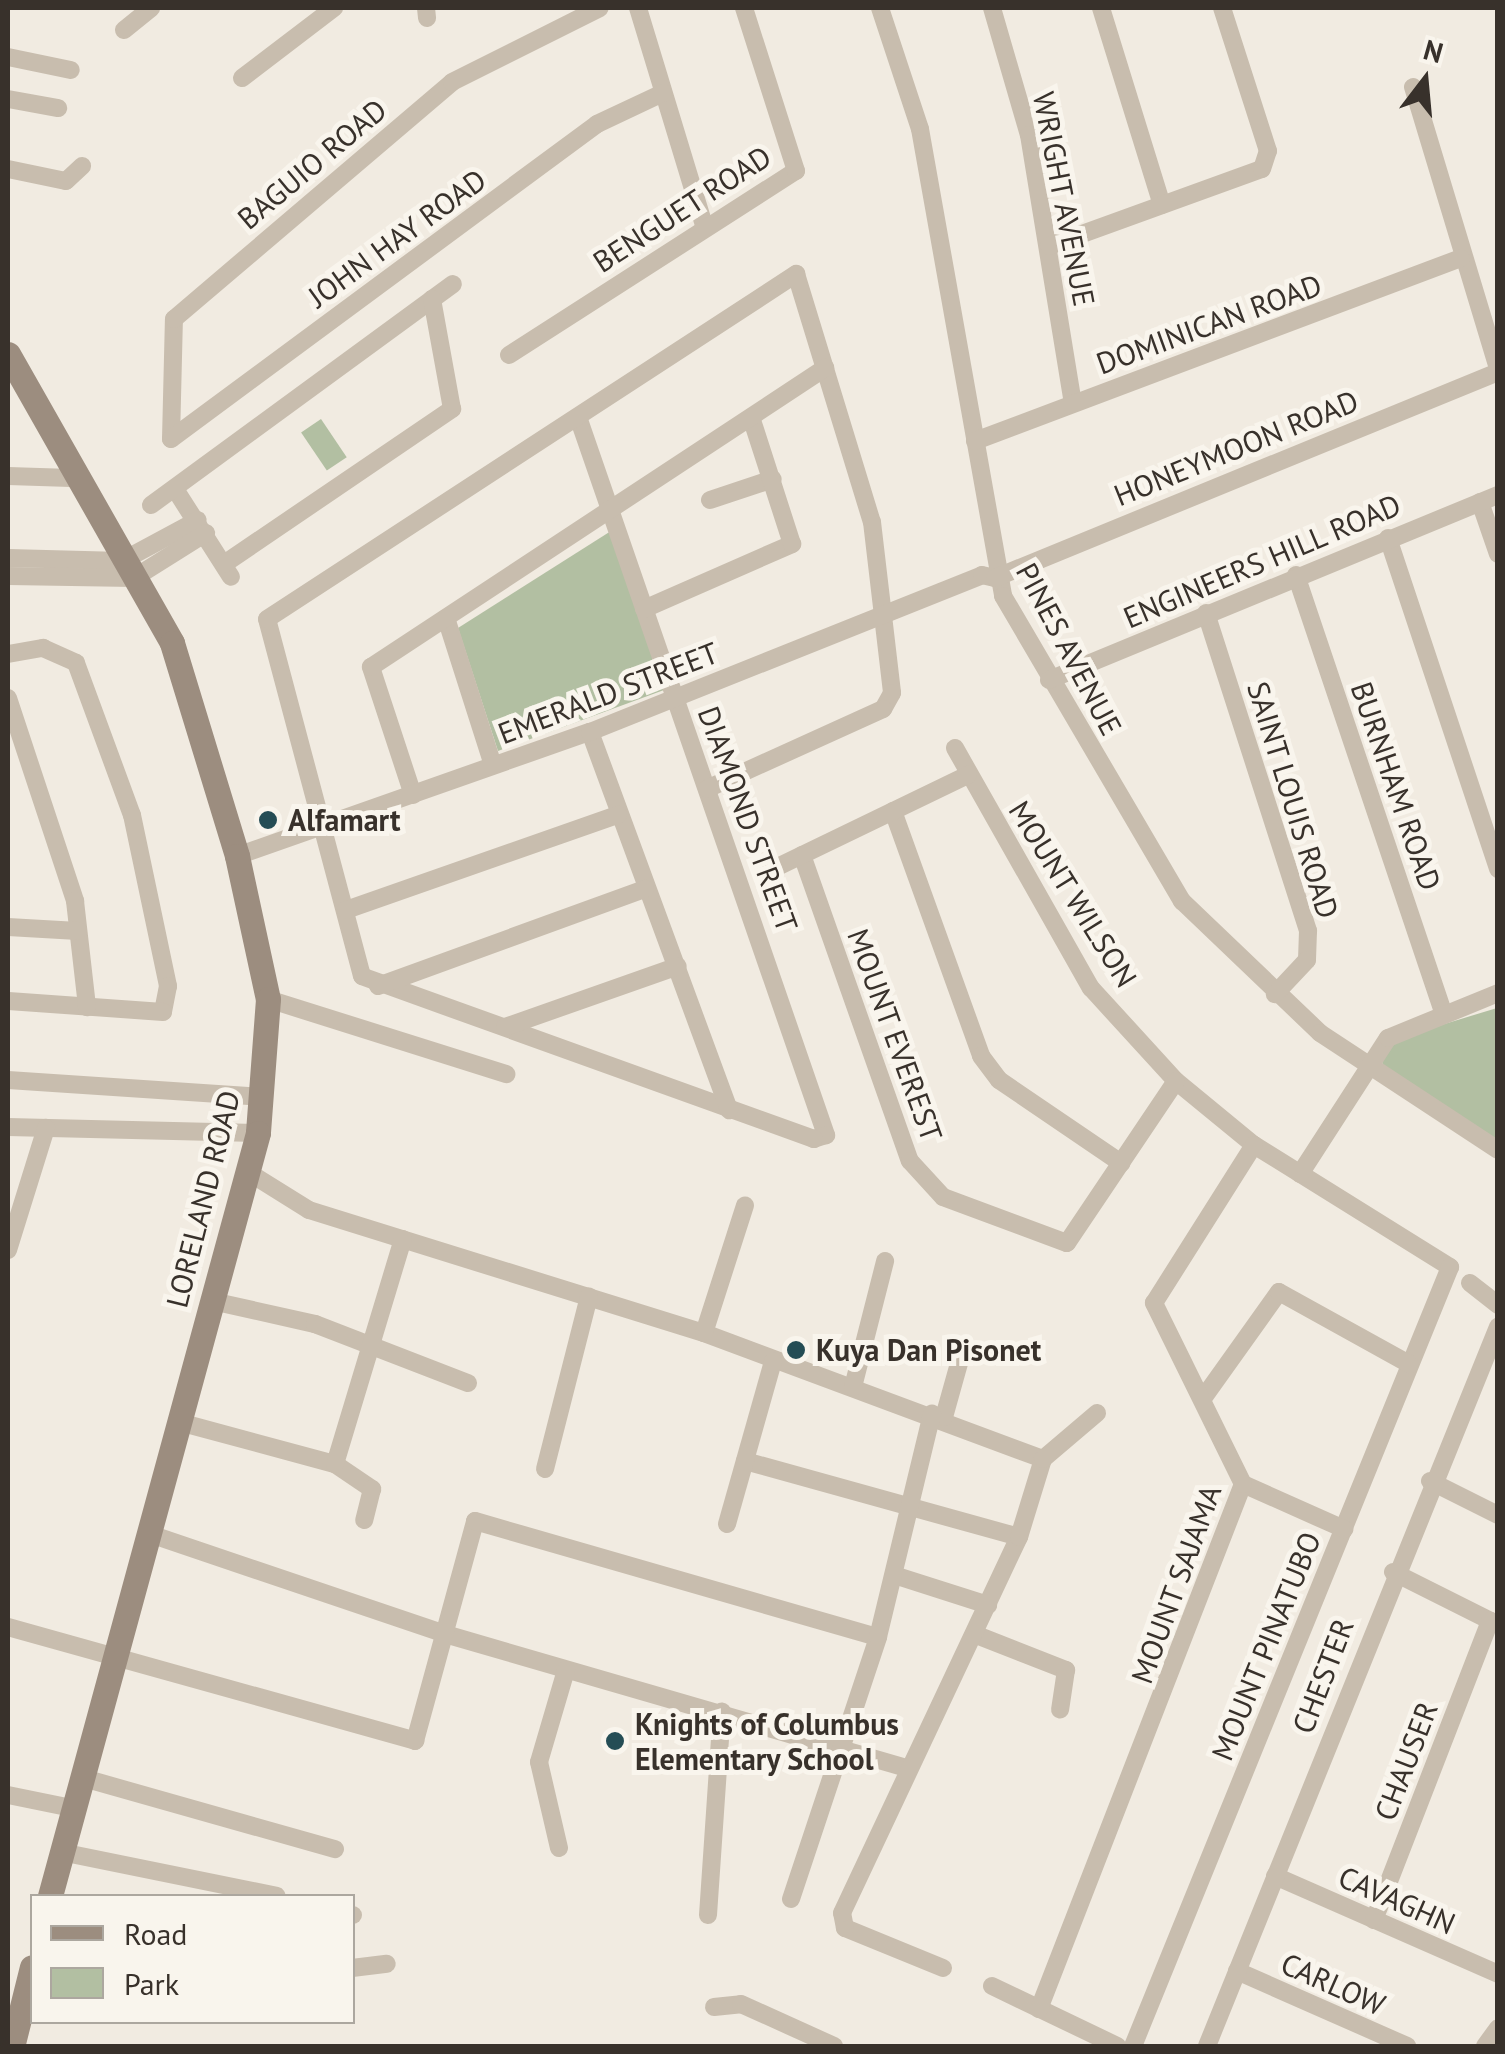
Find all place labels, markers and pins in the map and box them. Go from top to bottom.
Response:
place label: Alfamart [288,802,400,838]
marker: Alfamart [257,809,279,831]
place label: Kuya Dan Pisonet [816,1332,1041,1368]
marker: Kuya Dan Pisonet [785,1339,807,1361]
place label: Knights of Columbus Elementary School [635,1706,899,1776]
marker: Knights of Columbus Elementary School [604,1730,626,1752]

